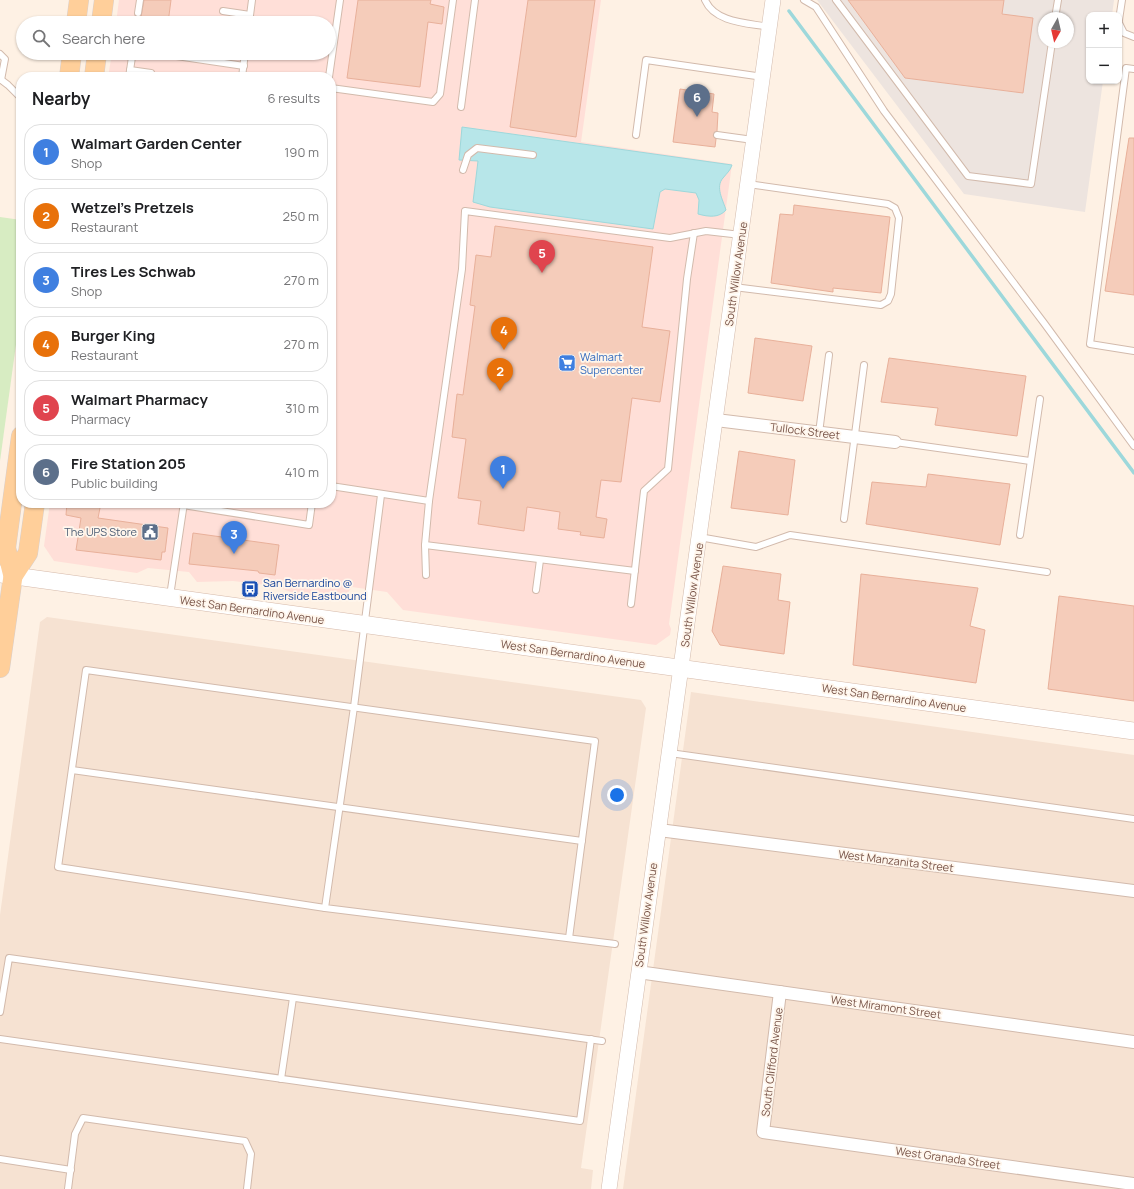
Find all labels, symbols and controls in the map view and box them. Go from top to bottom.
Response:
north arrow [1038,12,1074,48]
map controls [1086,12,1122,84]
button: + [1086,12,1122,48]
search box [16,16,336,60]
icon: search [30,27,52,49]
text: Search here [62,28,145,49]
button: − [1086,48,1122,84]
pin: 6 [684,84,710,117]
text: Nearby [32,87,90,110]
text: 6 results [268,89,320,107]
text: Walmart Garden Center [71,133,242,154]
text: 1 [43,143,49,161]
text: 190 m [284,143,319,161]
text: Shop [71,154,102,172]
text: Wetzel's Pretzels [71,197,194,218]
text: 2 [42,207,50,225]
text: 250 m [283,207,319,225]
text: Restaurant [71,218,138,236]
street label: South Willow Avenue [721,220,750,327]
pin: 5 [529,240,555,273]
text: Tires Les Schwab [71,261,196,282]
text: 3 [42,271,50,289]
text: 270 m [284,271,319,289]
text: Shop [71,282,102,300]
pin: 4 [491,317,517,350]
text: Burger King [71,325,155,346]
text: 4 [42,335,50,353]
text: 270 m [284,335,319,353]
text: Restaurant [71,346,138,364]
place label: Walmart Supercenter [580,349,643,377]
supermarket icon: Walmart Supercenter [557,353,577,373]
pin: 2 [487,358,513,391]
text: Walmart Pharmacy [71,389,208,410]
text: 5 [42,399,50,417]
text: 310 m [285,399,319,417]
text: Pharmacy [71,410,131,428]
street label: Tullock Street [769,419,841,442]
text: Fire Station 205 [71,453,186,474]
pin: 1 [490,456,516,489]
text: 6 [42,463,50,481]
text: 410 m [285,463,319,481]
text: Public building [71,474,158,492]
pin: 3 [221,521,247,554]
public building icon: The UPS Store [140,522,160,542]
place label: The UPS Store [64,524,138,539]
street label: South Willow Avenue [677,541,706,648]
place label: San Bernardino @ Riverside Eastbound [263,575,367,603]
bus stop icon: San Bernardino @ Riverside Eastbound [240,579,260,599]
street label: West San Bernardino Avenue [179,592,326,627]
street label: West San Bernardino Avenue [500,636,647,671]
street label: West San Bernardino Avenue [821,680,968,715]
your location [607,785,627,805]
street label: West Manzanita Street [838,846,955,875]
street label: South Willow Avenue [631,861,660,968]
street label: West Miramont Street [830,991,942,1022]
street label: South Clifford Avenue [757,1006,786,1117]
street label: West Granada Street [895,1143,1002,1172]

